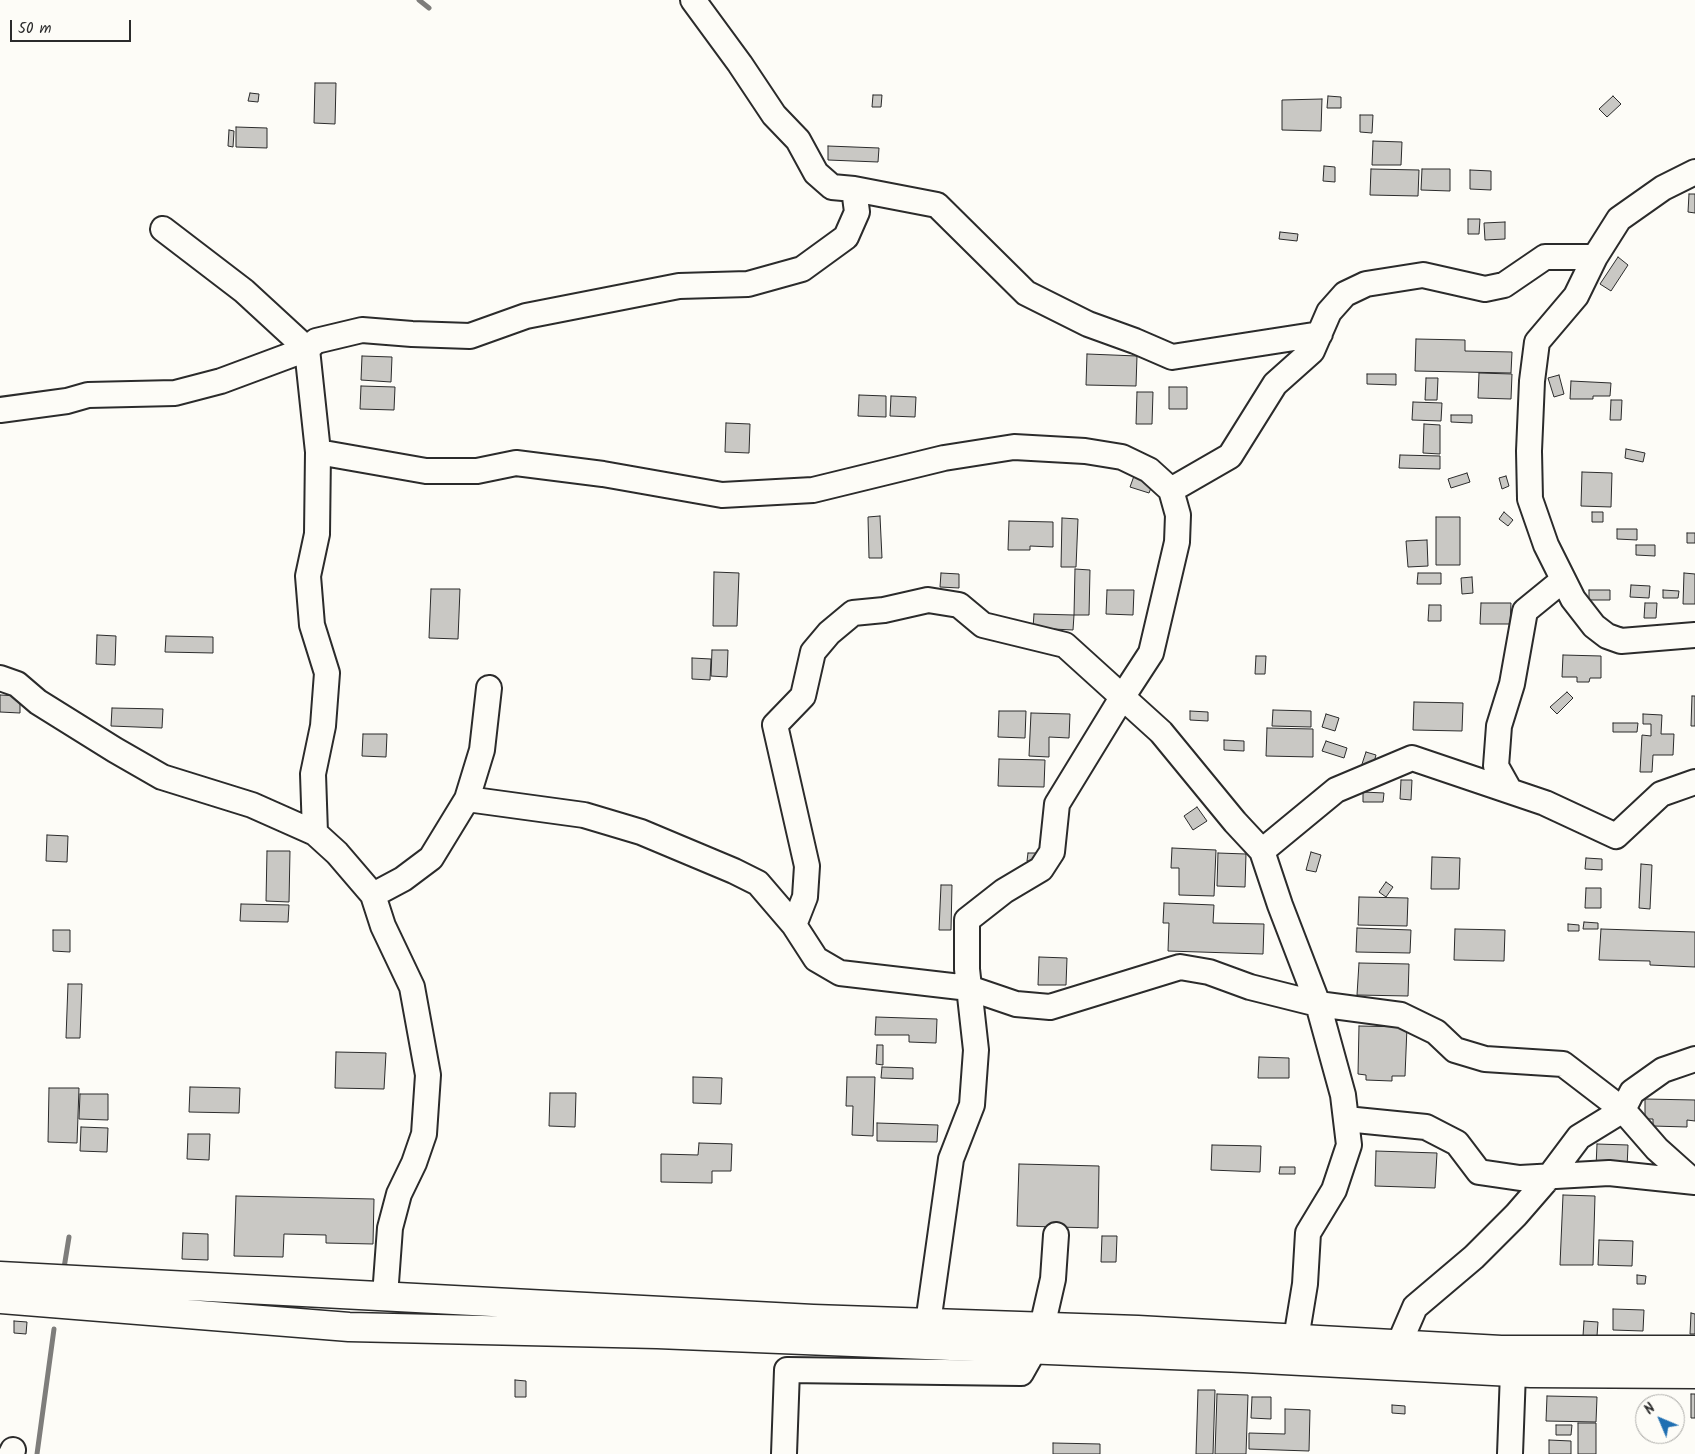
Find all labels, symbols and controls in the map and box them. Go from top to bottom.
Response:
scale bar [12,10,134,42]
text: 50 m [18,17,52,41]
north arrow [1635,1394,1685,1444]
text: N [1639,1398,1661,1420]

